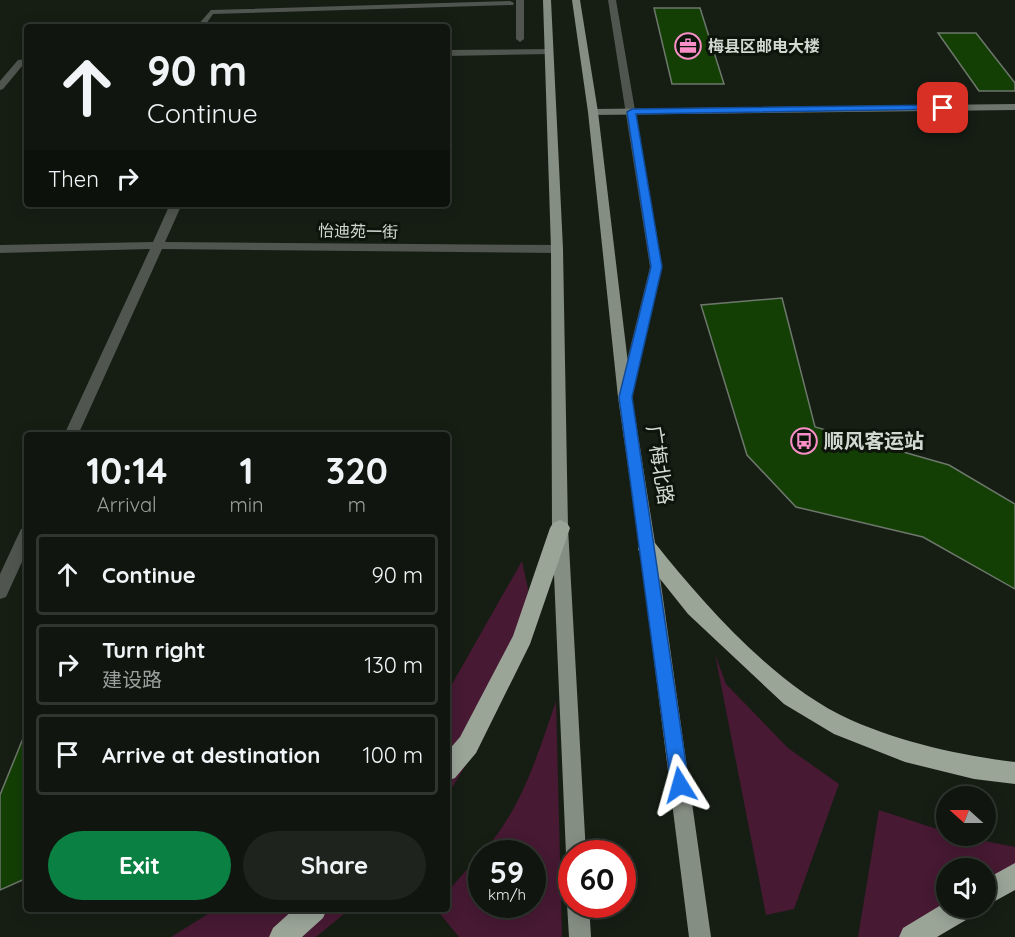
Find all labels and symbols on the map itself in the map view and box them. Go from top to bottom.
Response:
office icon: 梅县区邮电大楼 [673,31,703,61]
place label: 梅县区邮电大楼 [708,36,820,56]
pin [917,82,968,133]
street label: 怡迪苑一街 [318,220,398,242]
street label: 广梅北路 [642,423,679,506]
bus stop icon: 顺风客运站 [789,426,819,456]
place label: 顺风客运站 [824,428,924,453]
position arrow [648,753,712,817]
north arrow [936,786,996,846]
speed limit sign: 60 [558,840,636,918]

